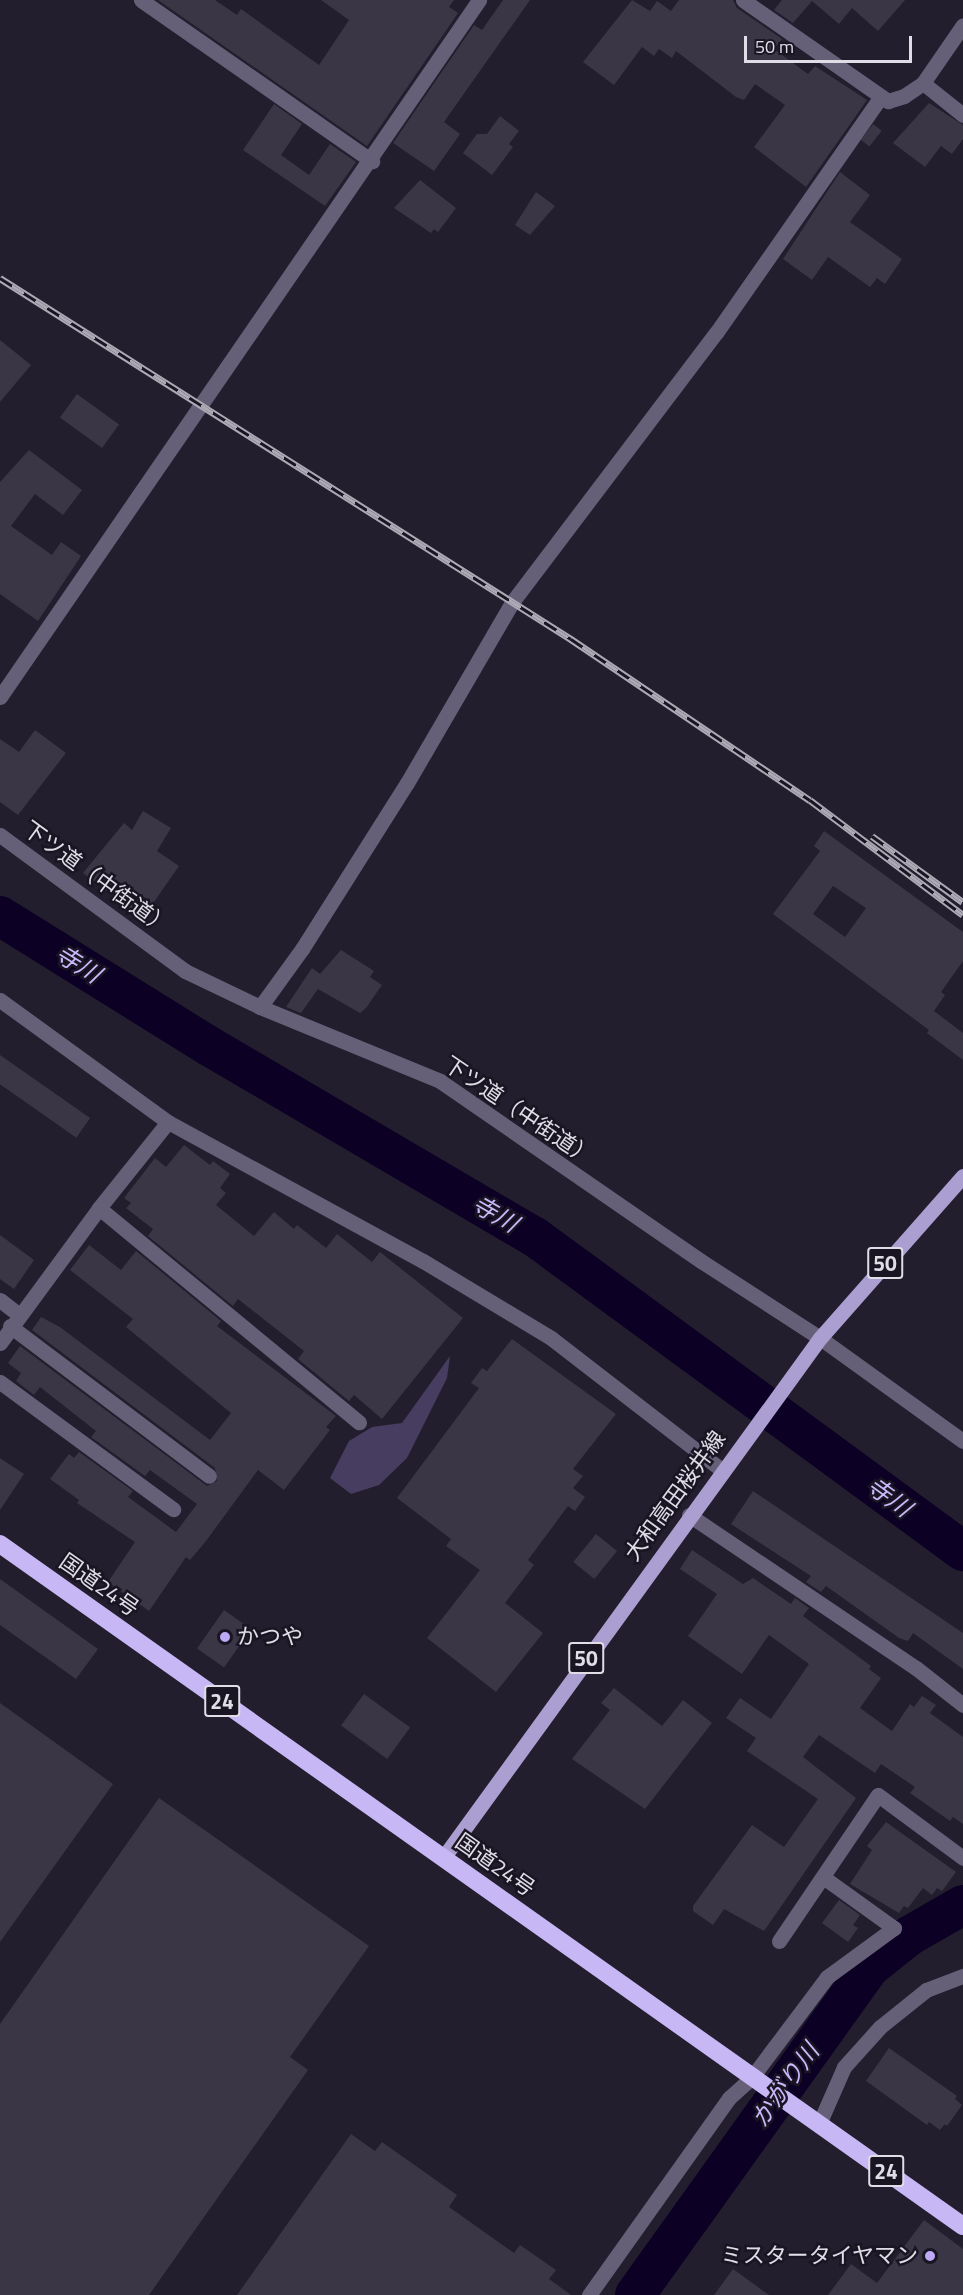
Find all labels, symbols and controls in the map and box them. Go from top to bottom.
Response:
scale bar [747,24,915,62]
text: 50 m [755,33,794,60]
street label: 下ツ道（中街道） [18,816,176,940]
water label: 寺川 [50,939,106,989]
street label: 下ツ道（中街道） [439,1051,599,1171]
water label: 寺川 [467,1190,523,1238]
road number: 50 [867,1245,903,1281]
street label: 大和高田桜井線 [619,1426,731,1566]
water label: 寺川 [861,1471,917,1523]
street label: 国道24号 [54,1548,144,1622]
place label: かつや [237,1624,303,1650]
marker: かつや [218,1630,232,1644]
road number: 50 [568,1640,604,1676]
road number: 24 [204,1683,240,1719]
street label: 国道24号 [450,1828,540,1902]
water label: かがり川 [745,2038,825,2132]
road number: 24 [868,2153,904,2189]
place label: ミスタータイヤマン [720,2243,918,2269]
marker: ミスタータイヤマン [923,2249,937,2263]

